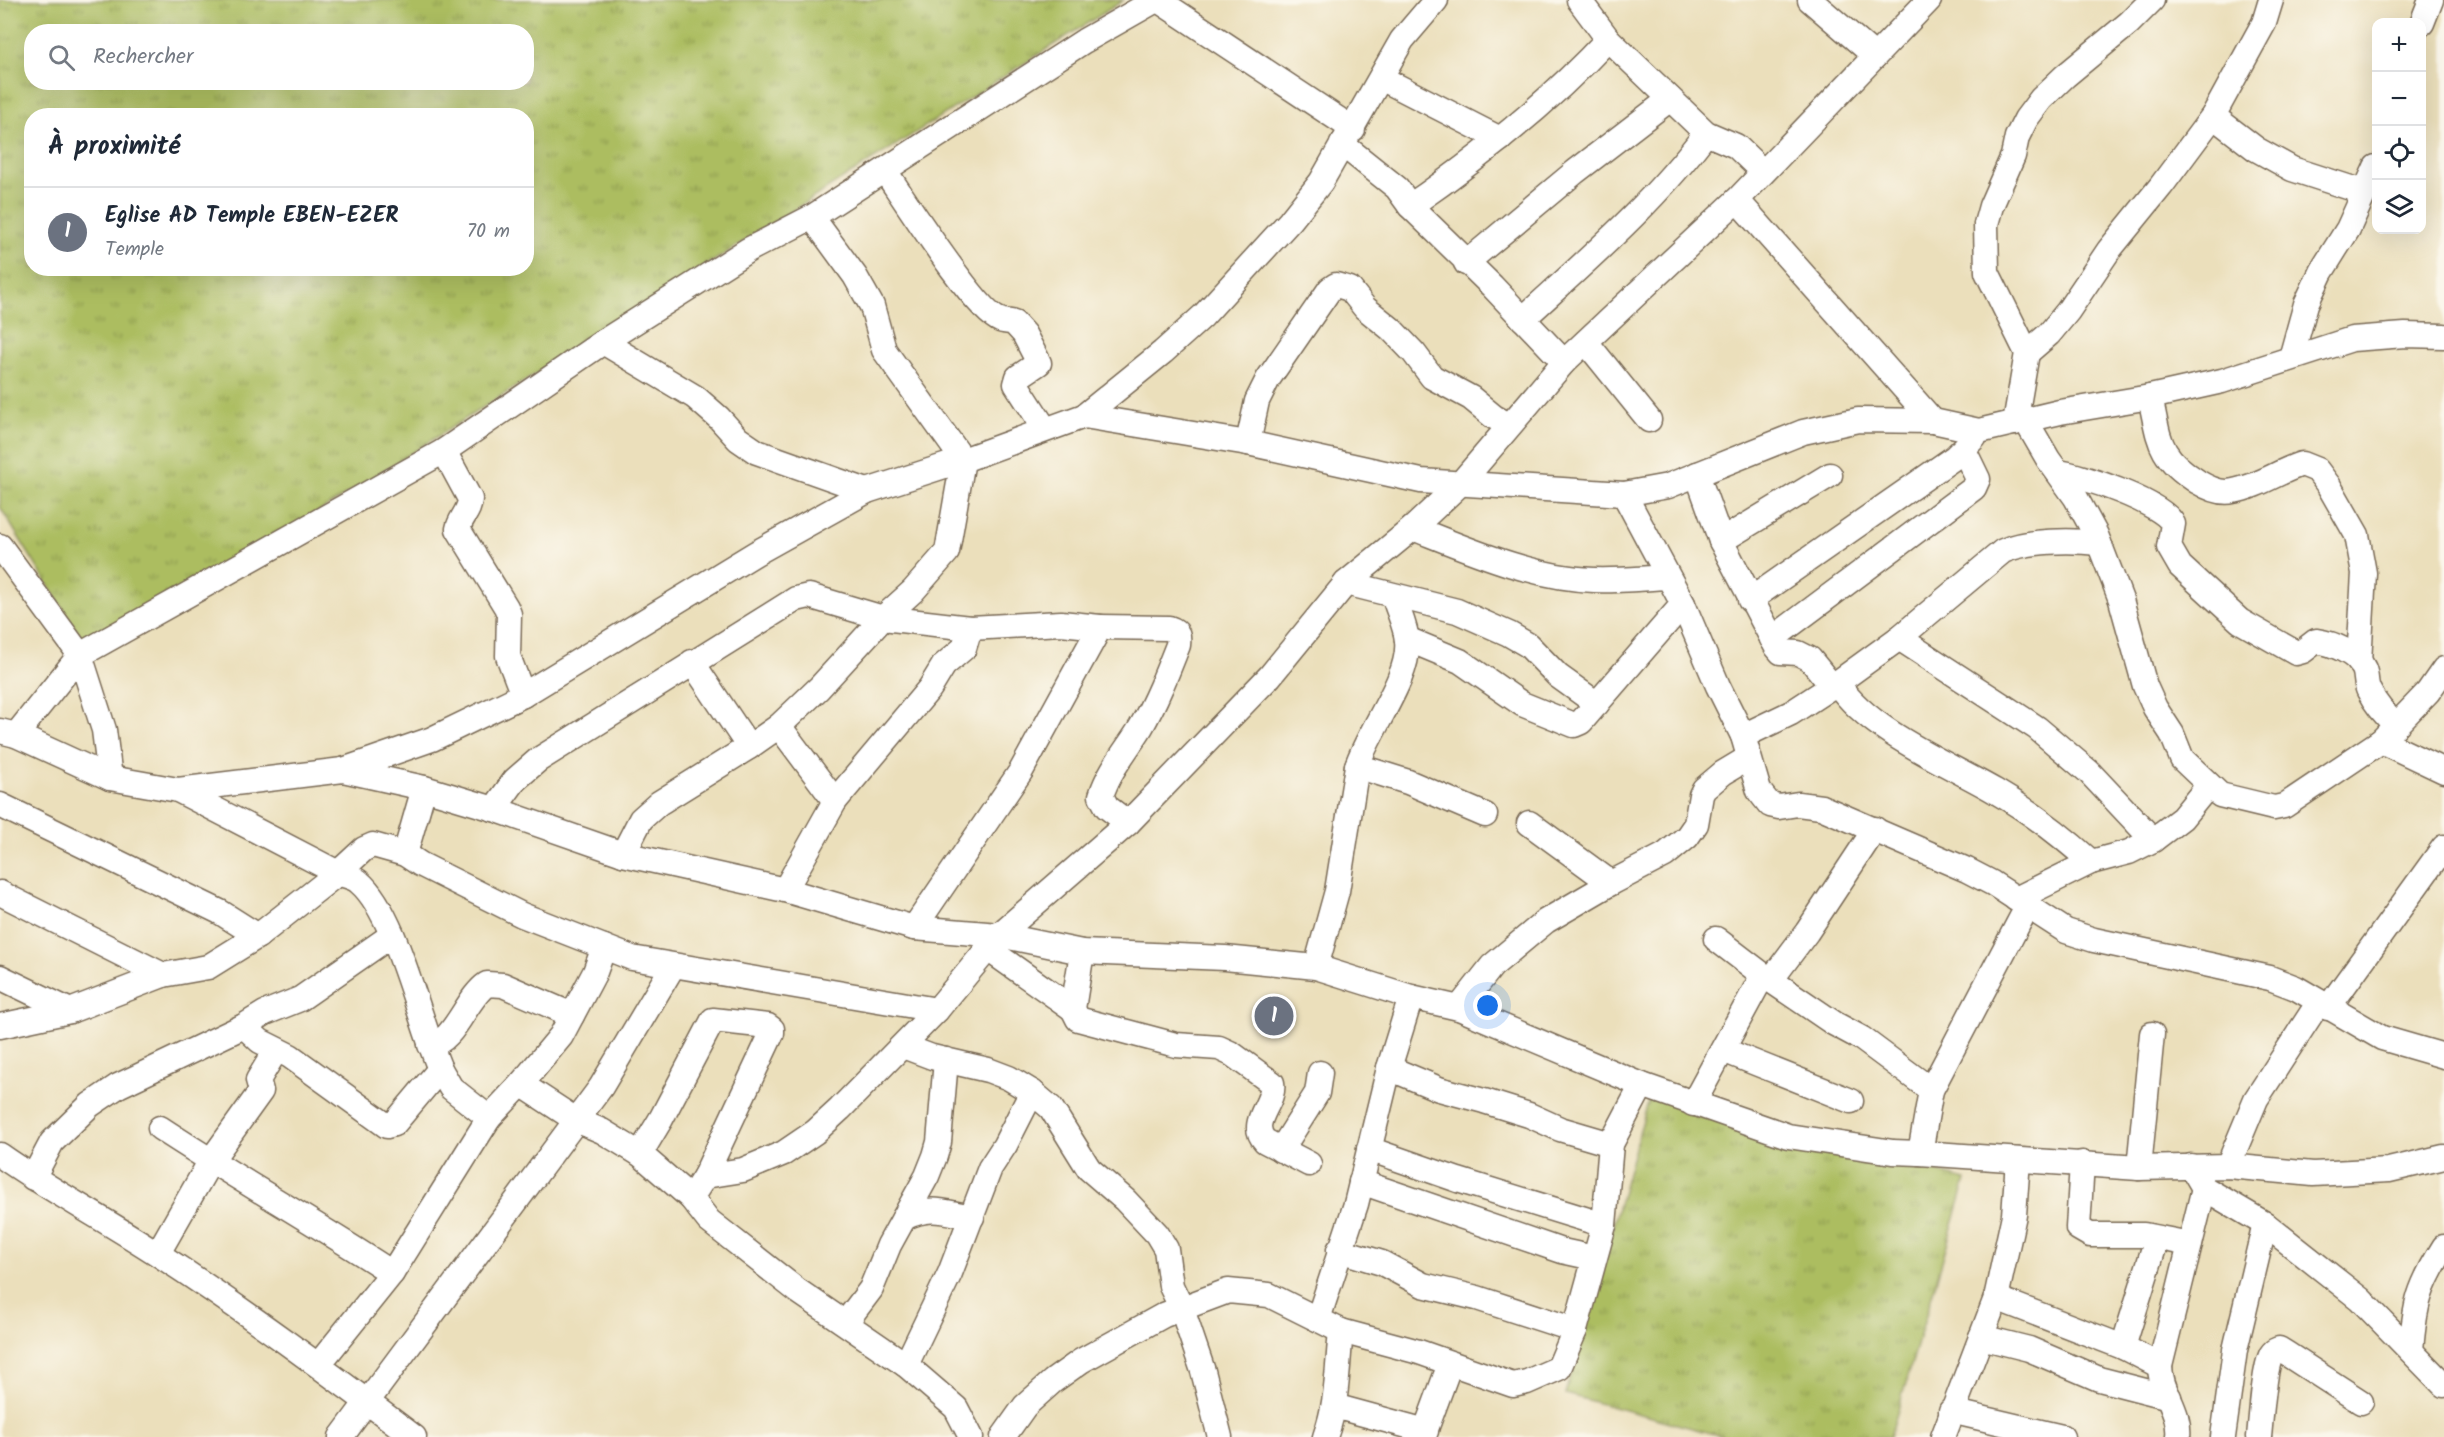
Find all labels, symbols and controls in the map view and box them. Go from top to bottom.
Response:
map controls [2372,18,2426,234]
button: + [2372,18,2426,72]
search box [24,24,534,90]
text: Rechercher [93,40,193,75]
icon: search [45,41,78,74]
button: − [2372,72,2426,126]
text: À proximité [48,126,180,168]
button: locate [2372,126,2426,180]
button: layers [2372,180,2426,234]
text: Eglise AD Temple EBEN-EZER [105,199,399,234]
text: 1 [64,216,71,248]
text: 70 m [467,216,510,248]
text: Temple [105,234,164,266]
your location [1473,991,1502,1020]
pin: 1 [1254,994,1294,1038]

